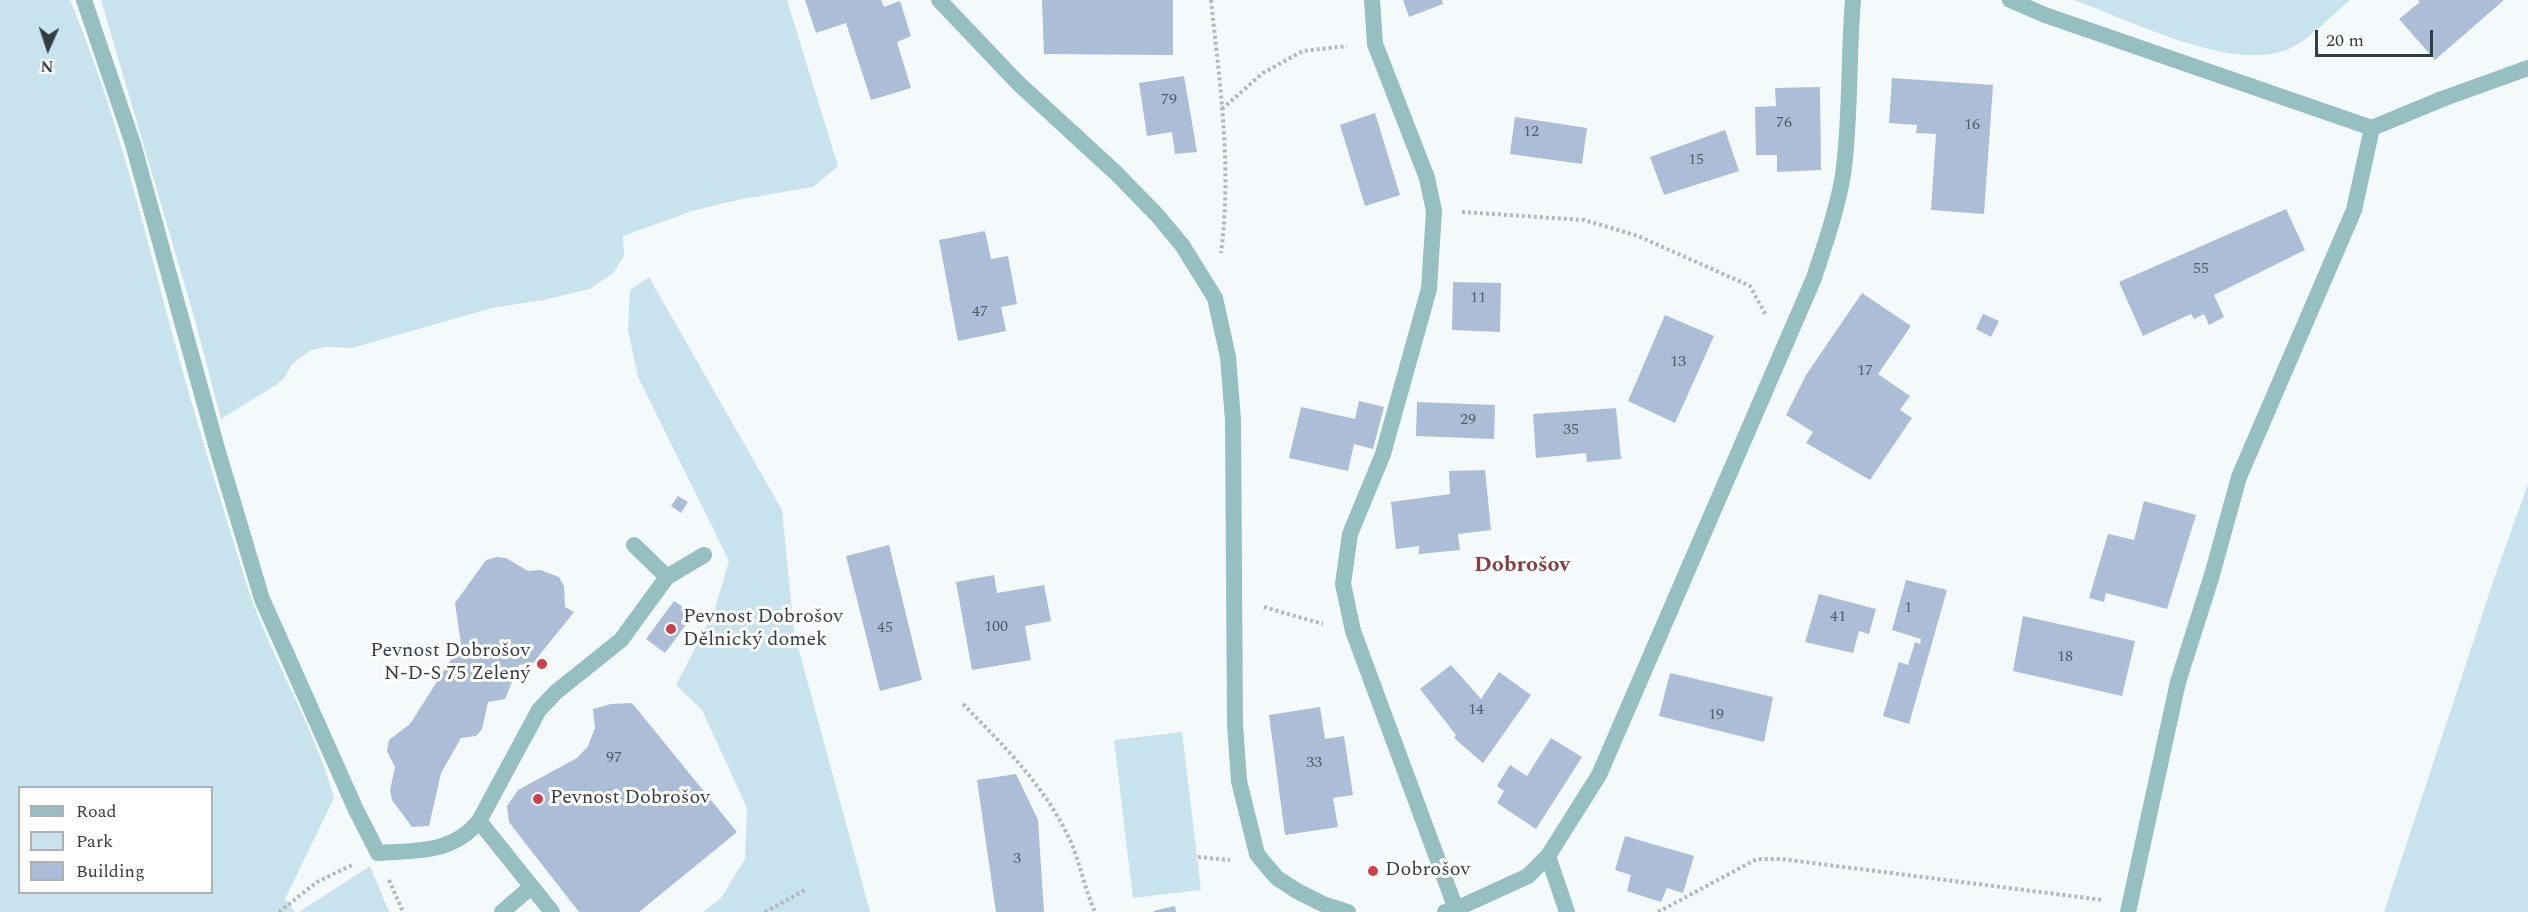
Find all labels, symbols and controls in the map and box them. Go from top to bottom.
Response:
north arrow [18,18,78,78]
scale bar [2318,18,2436,56]
text: 20 m [2326,27,2364,54]
text: N [40,54,54,78]
house number: 79 [1161,91,1177,111]
house number: 76 [1776,114,1792,134]
house number: 16 [1964,116,1980,136]
house number: 12 [1523,123,1539,143]
house number: 15 [1688,151,1704,171]
house number: 55 [2193,260,2209,280]
house number: 11 [1470,289,1486,309]
house number: 47 [972,303,988,323]
house number: 13 [1670,353,1686,373]
house number: 17 [1857,362,1873,382]
house number: 29 [1460,411,1476,431]
house number: 35 [1563,421,1579,441]
district label: Dobrošov [1474,554,1570,580]
house number: 1 [1904,599,1912,619]
place label: Pevnost Dobrošov Dělnický domek [683,606,843,653]
house number: 41 [1830,608,1846,628]
house number: 100 [984,618,1008,638]
house number: 45 [877,619,893,639]
marker: Pevnost Dobrošov Dělnický domek [664,622,678,636]
place label: Pevnost Dobrošov N-D-S 75 Zelený [370,640,530,687]
house number: 18 [2057,648,2073,668]
marker: Pevnost Dobrošov N-D-S 75 Zelený [535,657,549,671]
house number: 14 [1468,701,1484,721]
house number: 19 [1708,706,1724,726]
house number: 97 [606,749,622,769]
house number: 33 [1306,754,1322,774]
legend [18,786,213,894]
place label: Pevnost Dobrošov [550,787,710,811]
marker: Pevnost Dobrošov [531,792,545,806]
text: Road [76,798,117,825]
text: Park [76,828,113,855]
house number: 3 [1013,850,1021,870]
text: Building [76,858,145,885]
place label: Dobrošov [1385,859,1470,883]
marker: Dobrošov [1366,864,1380,878]

